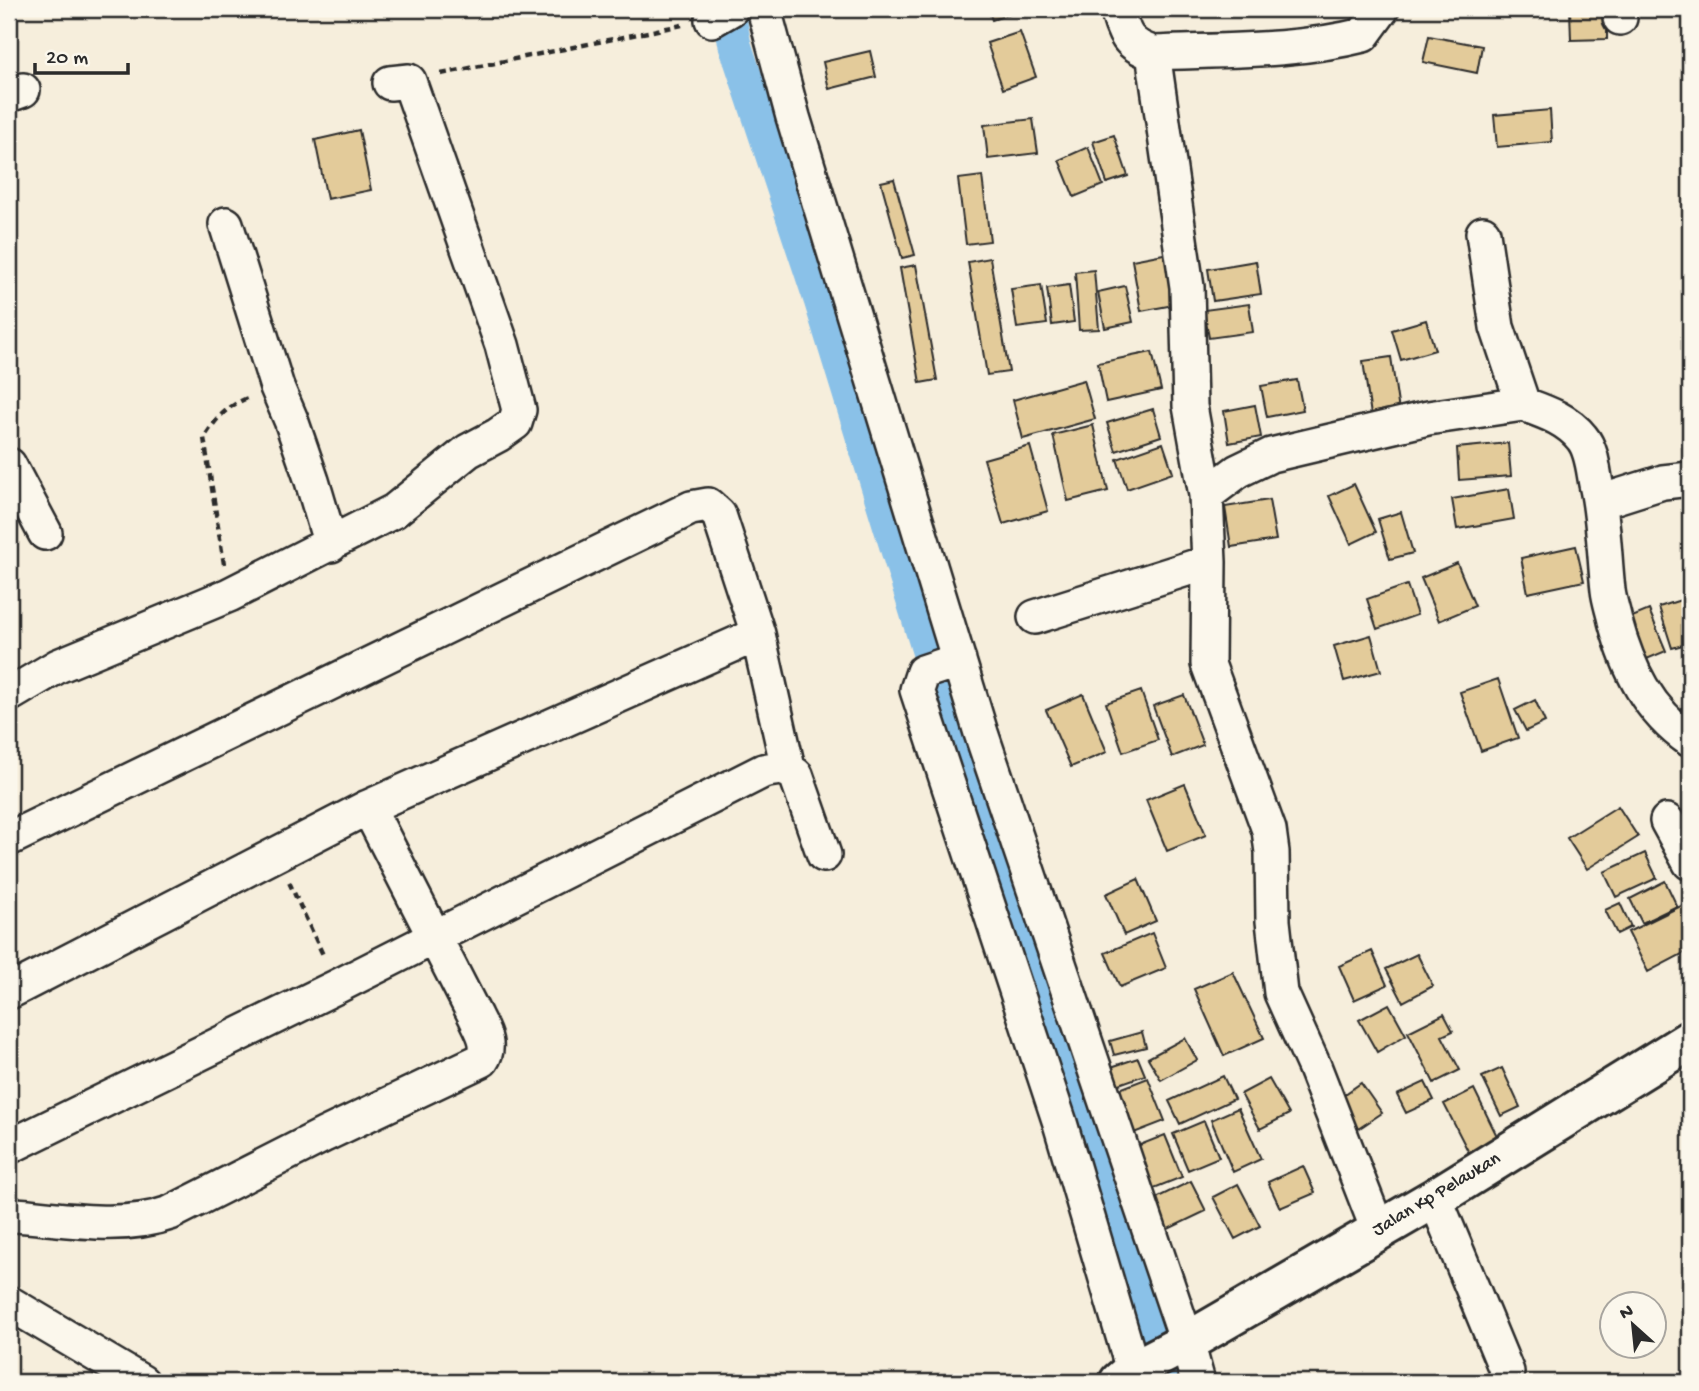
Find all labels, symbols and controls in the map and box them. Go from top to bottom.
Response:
scale bar [35,32,128,76]
text: 20 m [46,47,88,72]
street label: Jalan Kp Pelaukan [1369,1148,1505,1242]
north arrow [1598,1290,1668,1360]
text: N [1616,1300,1638,1326]

